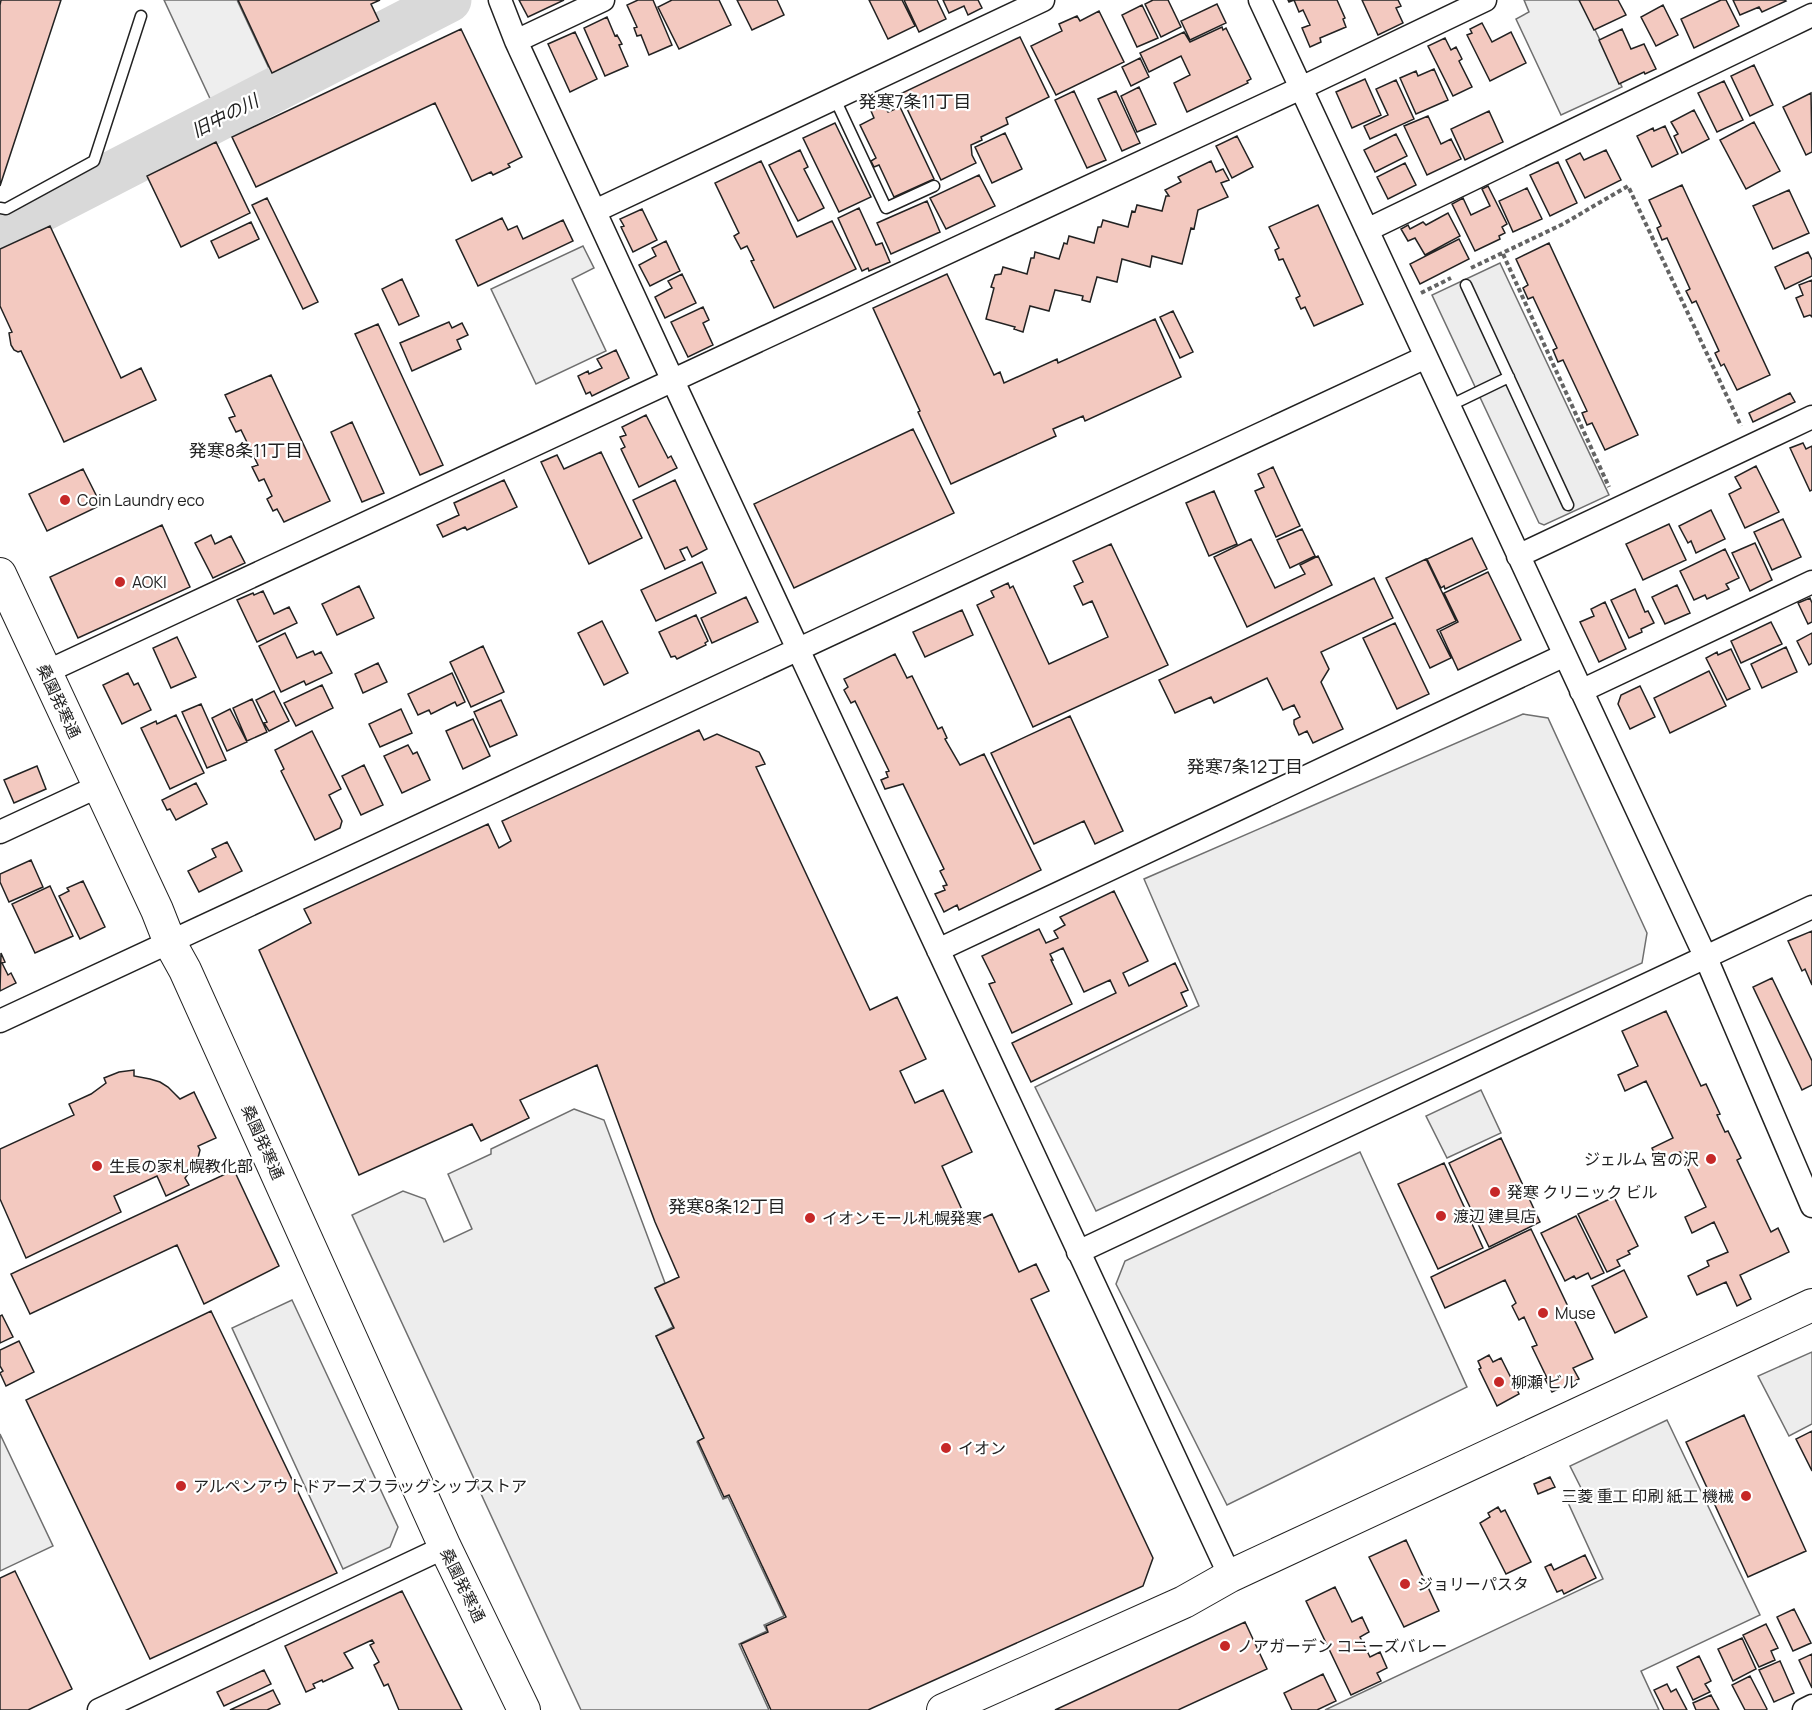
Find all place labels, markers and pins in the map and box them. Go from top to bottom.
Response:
place label: Coin Laundry eco [77,489,205,511]
marker: Coin Laundry eco [58,493,72,507]
place label: AOKI [132,571,167,593]
marker: AOKI [113,575,127,589]
place label: ジェルム 宮の沢 [1584,1148,1699,1170]
marker: ジェルム 宮の沢 [1704,1152,1718,1166]
place label: 生長の家札幌教化部 [109,1155,253,1177]
marker: 生長の家札幌教化部 [90,1159,104,1173]
place label: 発寒 クリニック ビル [1507,1181,1657,1203]
marker: 発寒 クリニック ビル [1488,1185,1502,1199]
place label: 渡辺 建具店 [1453,1205,1536,1227]
place label: イオンモール札幌発寒 [822,1207,982,1229]
marker: 渡辺 建具店 [1434,1209,1448,1223]
marker: イオンモール札幌発寒 [803,1211,817,1225]
place label: Muse [1555,1302,1596,1324]
marker: Muse [1536,1306,1550,1320]
place label: 柳瀬 ビル [1511,1371,1578,1393]
marker: 柳瀬 ビル [1492,1375,1506,1389]
place label: イオン [958,1437,1006,1459]
marker: イオン [939,1441,953,1455]
place label: アルペンアウトドアーズフラッグシップストア [193,1475,527,1497]
marker: アルペンアウトドアーズフラッグシップストア [174,1479,188,1493]
place label: 三菱 重工 印刷 紙工 機械 [1561,1485,1734,1507]
marker: 三菱 重工 印刷 紙工 機械 [1739,1489,1753,1503]
place label: ジョリーパスタ [1417,1573,1529,1595]
marker: ジョリーパスタ [1398,1577,1412,1591]
place label: ノアガーデン コニーズバレー [1237,1635,1447,1657]
marker: ノアガーデン コニーズバレー [1218,1639,1232,1653]

